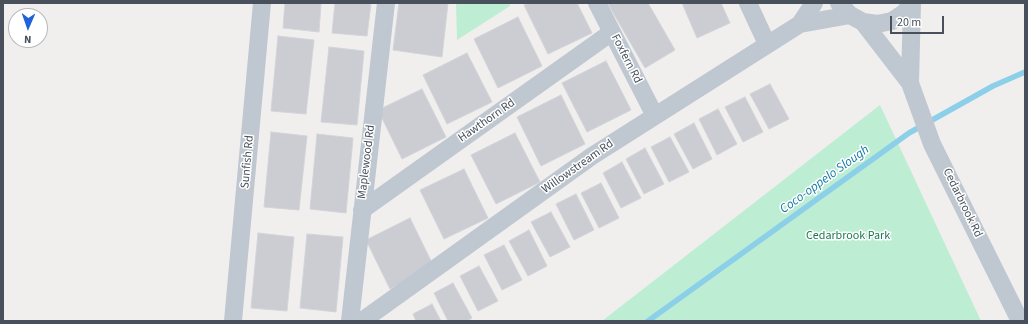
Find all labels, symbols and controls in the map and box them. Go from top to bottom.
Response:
north arrow [8,8,48,48]
scale bar [892,8,946,34]
text: 20 m [897,14,921,31]
text: N [24,32,32,47]
street label: Foxfern Rd [607,32,645,86]
street label: Hawthorn Rd [456,96,518,146]
street label: Maplewood Rd [355,124,379,200]
street label: Sunfish Rd [239,135,257,189]
street label: Willowstream Rd [539,137,617,197]
water label: Coco-oppelo Slough [777,142,873,218]
street label: Cedarbrook Rd [939,166,985,240]
park label: Cedarbrook Park [806,229,890,243]

